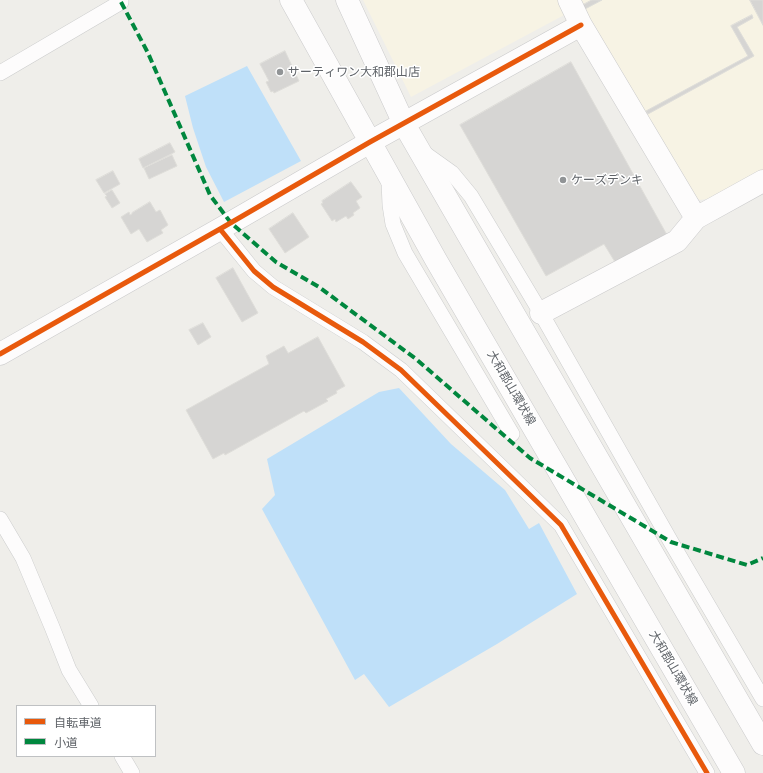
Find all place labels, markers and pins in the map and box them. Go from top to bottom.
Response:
place label: サーティワン大和郡山店 [288,65,420,79]
marker: サーティワン大和郡山店 [275,67,285,77]
place label: ケーズデンキ [571,173,643,187]
marker: ケーズデンキ [558,175,568,185]

